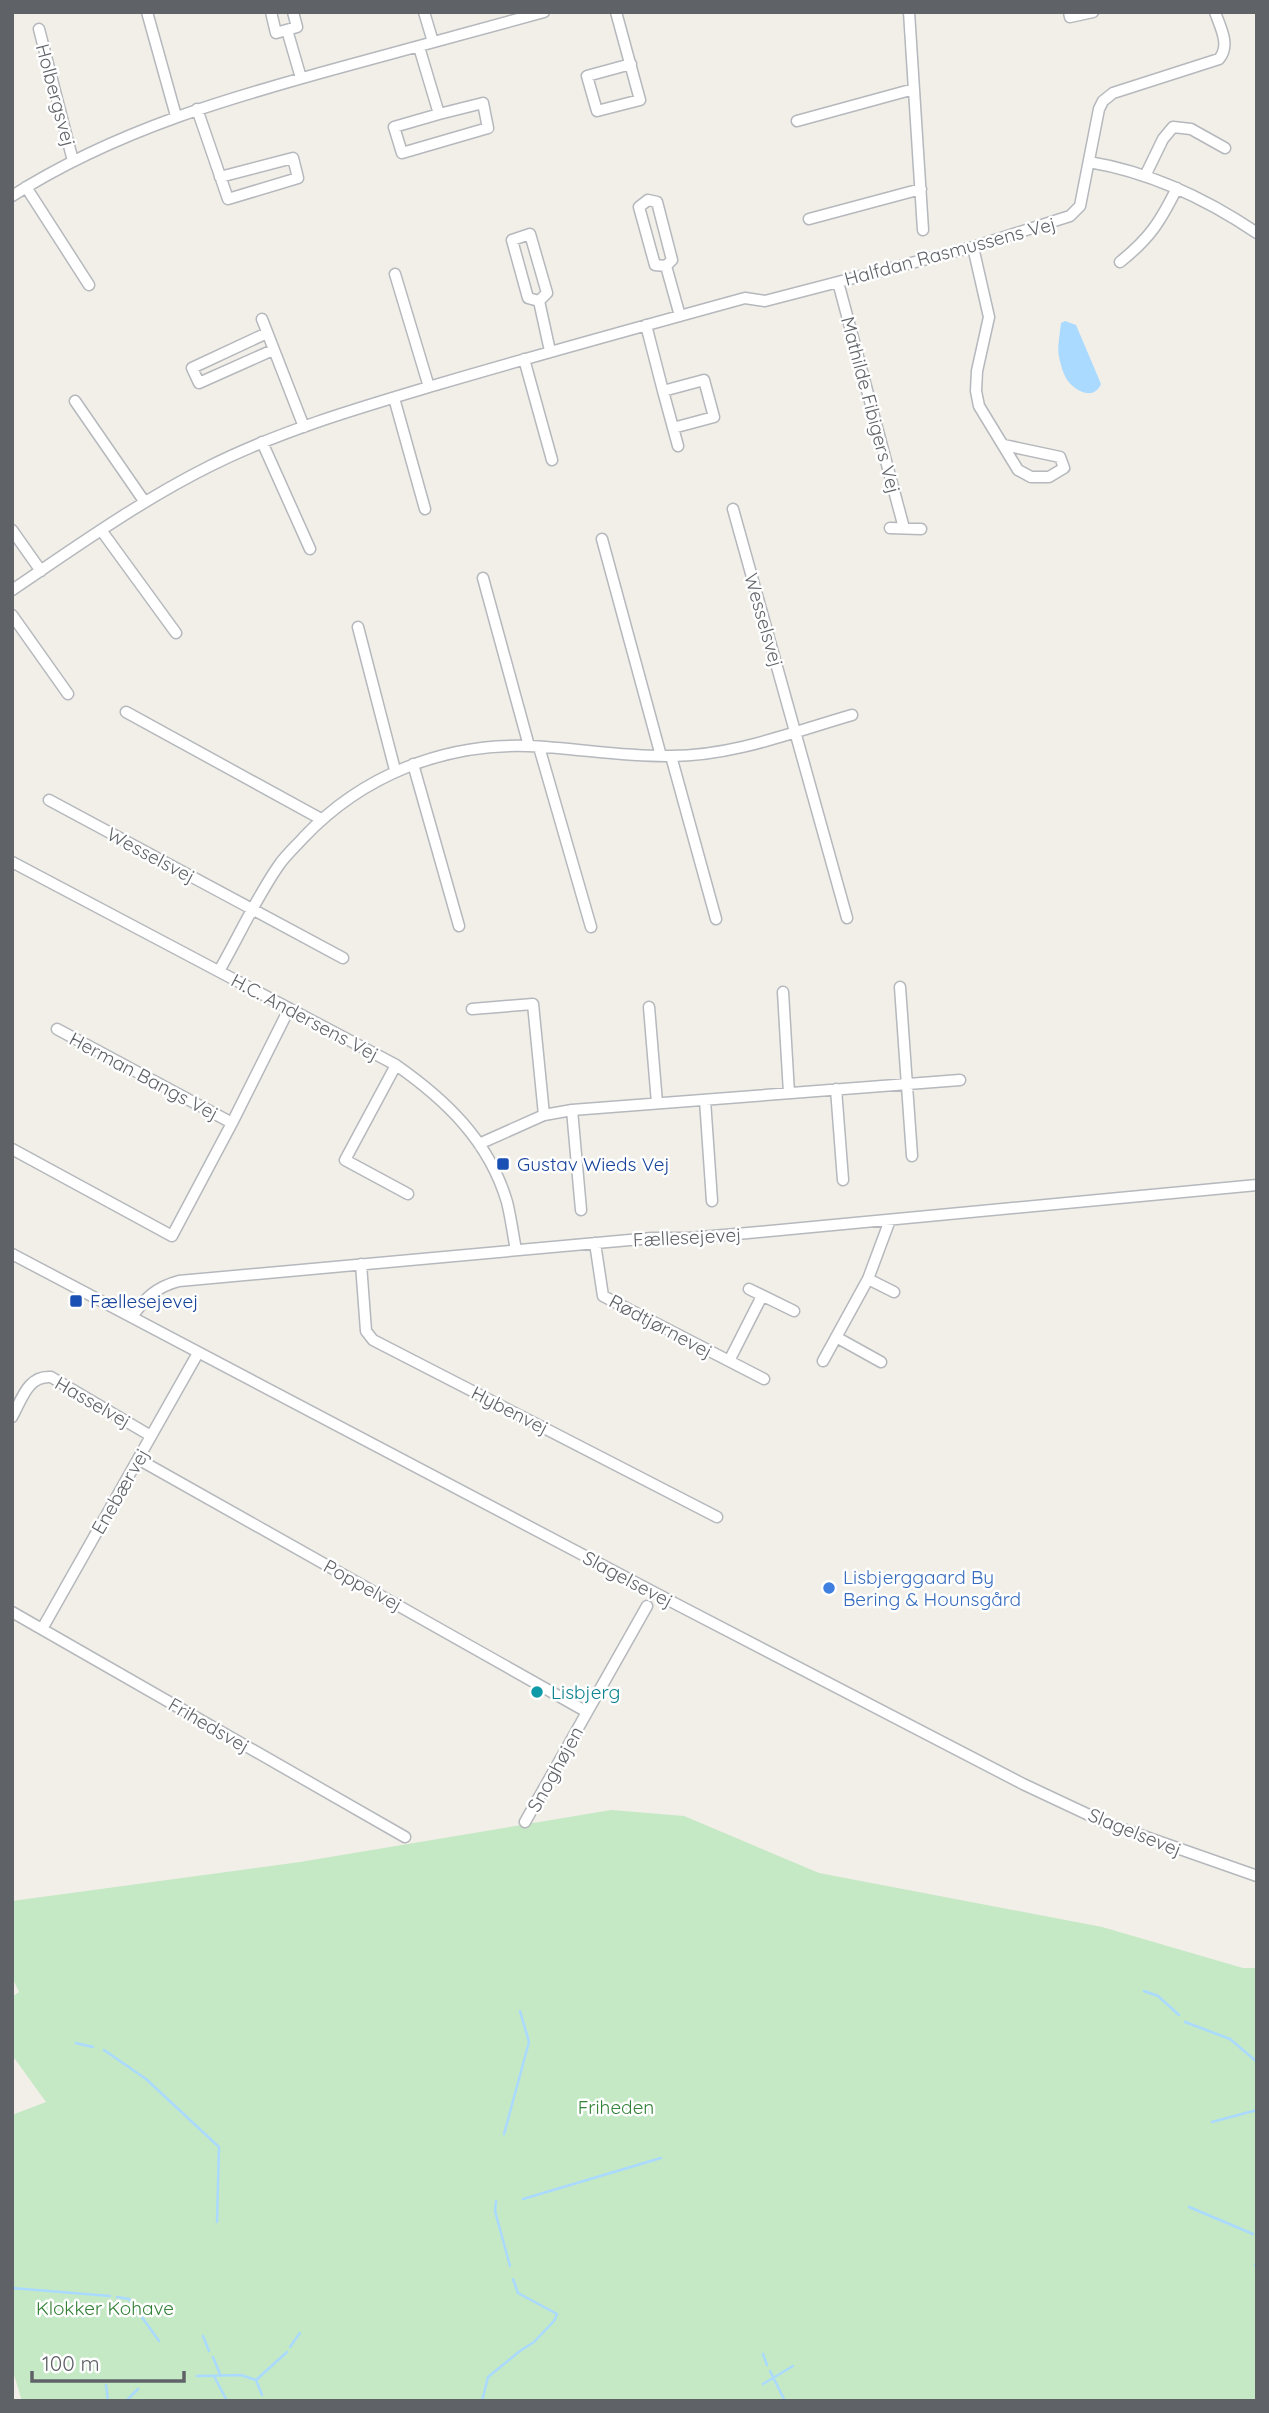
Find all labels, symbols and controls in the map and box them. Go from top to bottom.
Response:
street label: Holbergsvej [31,41,81,149]
street label: Halfdan Rasmussens Vej [842,211,1058,291]
street label: Mathilde Fibigers Vej [836,314,906,496]
street label: Wesselsvej [739,570,789,670]
street label: Wesselsvej [103,822,199,888]
street label: H.C. Andersens Vej [227,968,383,1066]
street label: Herman Bangs Vej [65,1027,223,1125]
place label: Gustav Wieds Vej [517,1152,670,1176]
marker: Gustav Wieds Vej [495,1156,511,1172]
street label: Fællesejevej [632,1222,742,1252]
place label: Fællesejevej [90,1289,198,1313]
street label: Rødtjørnevej [605,1289,717,1363]
marker: Fællesejevej [68,1293,84,1309]
street label: Hasselvej [51,1371,135,1433]
street label: Hybenvej [467,1380,553,1440]
street label: Enebærvej [86,1444,154,1538]
street label: Slagelsevej [579,1545,677,1613]
street label: Poppelvej [320,1554,406,1616]
place label: Lisbjerggaard By Bering & Hounsgård [843,1565,1021,1611]
marker: Lisbjerggaard By Bering & Hounsgård [821,1580,837,1596]
place label: Lisbjerg [551,1680,620,1704]
marker: Lisbjerg [529,1684,545,1700]
street label: Frihedsvej [164,1692,254,1758]
street label: Snoghøjen [522,1722,588,1816]
street label: Slagelsevej [1085,1802,1185,1862]
park label: Friheden [578,2095,654,2119]
park label: Klokker Kohave [36,2296,174,2320]
scale bar [32,2340,184,2384]
text: 100 m [42,2350,100,2376]

